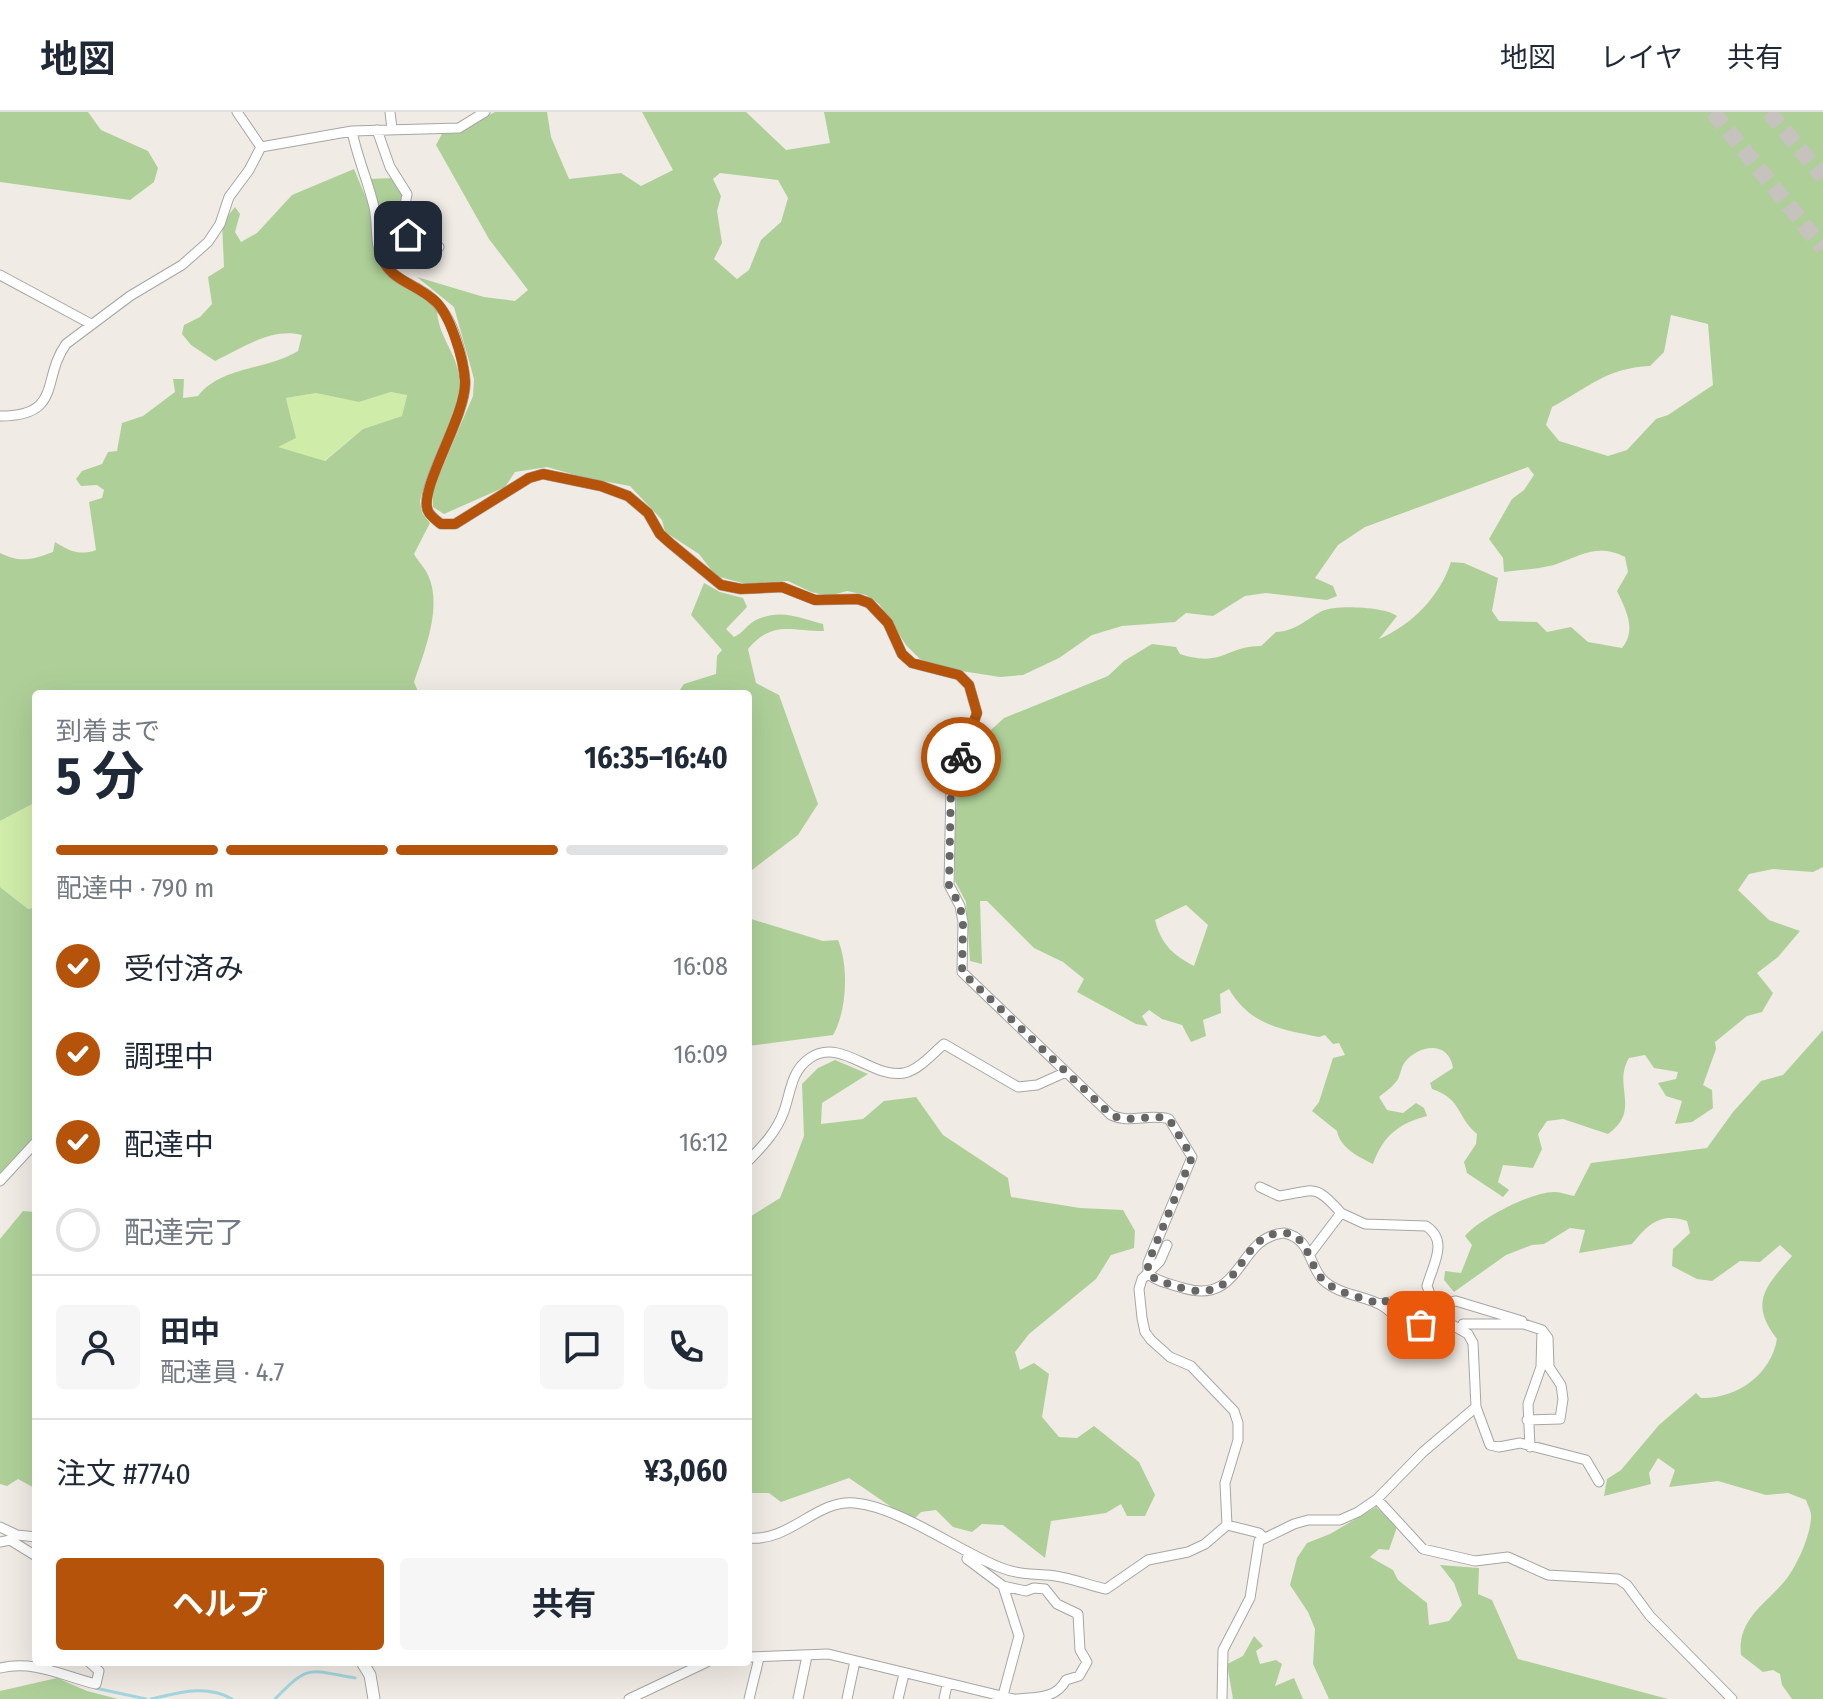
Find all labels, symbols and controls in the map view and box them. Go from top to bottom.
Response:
text: 地図 [40,36,116,82]
text: 地図 [1500,41,1556,74]
text: レイヤ [1600,41,1683,74]
text: 共有 [1727,41,1783,74]
pin [374,201,442,269]
icon: home [386,213,430,257]
text: 到着まで [56,716,160,747]
courier [921,717,1001,797]
icon: bike [939,735,983,779]
text: 16:35–16:40 [584,740,728,776]
text: 5 分 [56,745,144,808]
text: 配達中 · 790 m [56,873,214,904]
icon: check [56,944,100,988]
text: 受付済み [124,951,244,987]
text: 16:08 [673,951,728,982]
icon: check [56,1032,100,1076]
text: 調理中 [124,1039,214,1075]
text: 16:09 [673,1039,728,1070]
icon: check [56,1120,100,1164]
text: 配達中 [124,1127,214,1163]
text: 16:12 [679,1127,728,1158]
text: 配達完了 [124,1215,244,1251]
pin [1387,1291,1455,1359]
icon: bag [1399,1303,1443,1347]
button: person [56,1305,140,1389]
button: chat [540,1305,624,1389]
button: phone [644,1305,728,1389]
text: 田中 [160,1314,220,1350]
text: 配達員 · 4.7 [160,1357,284,1388]
text: ¥3,060 [644,1453,728,1489]
text: 注文 #7740 [56,1456,191,1492]
button: ヘルプ [56,1558,384,1650]
button: 共有 [400,1558,728,1650]

